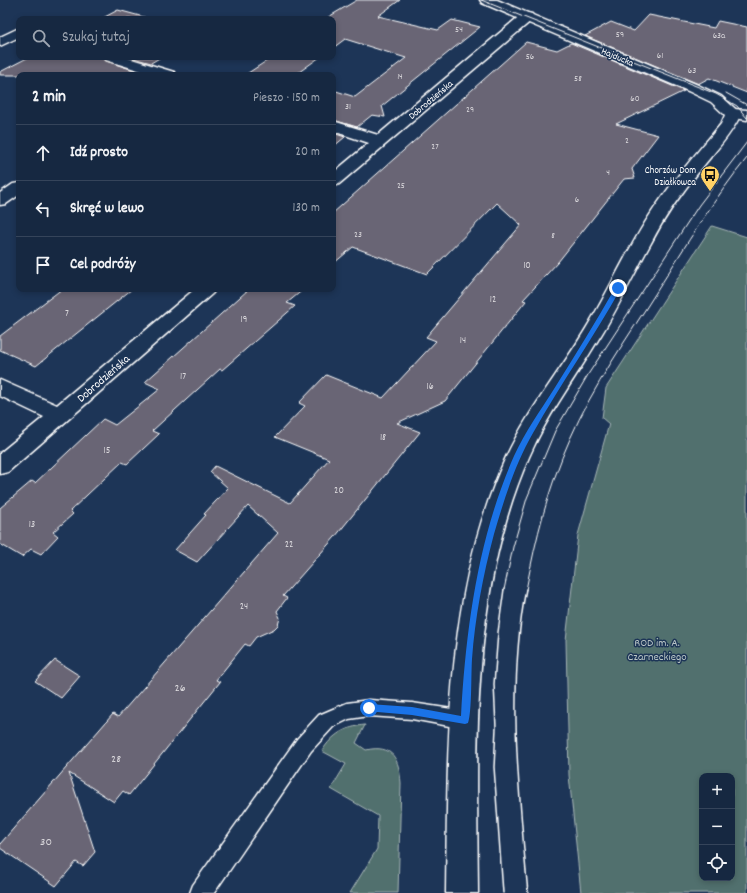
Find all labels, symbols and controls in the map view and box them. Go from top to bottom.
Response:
search box [16,16,336,60]
house number: 54 [455,24,463,37]
icon: search [30,27,52,49]
text: Szukaj tutaj [62,27,130,49]
house number: 59 [616,29,624,42]
house number: 63a [713,30,726,43]
street label: Hajducka [599,45,636,71]
house number: 61 [657,50,663,63]
house number: 56 [526,51,534,64]
house number: 63 [688,65,696,78]
house number: 14 [397,71,403,84]
house number: 58 [574,73,582,86]
street label: Dobrodzieńska [406,77,457,123]
text: 2 min [32,86,66,110]
text: Pieszo · 150 m [253,89,320,108]
house number: 60 [630,93,640,106]
house number: 31 [345,101,351,114]
house number: 29 [466,104,474,117]
house number: 2 [625,135,629,148]
house number: 27 [431,141,439,154]
icon: ahead [32,142,54,164]
text: Idź prosto [70,142,128,164]
text: 20 m [295,143,320,162]
place label: Chorzów Dom Działkowca [645,164,696,190]
bus stop icon: Chorzów Dom Działkowca [699,164,721,192]
house number: 4 [606,167,610,180]
house number: 25 [397,180,405,193]
house number: 6 [575,194,579,207]
icon: left [32,198,54,220]
text: Skręć w lewo [70,198,144,220]
text: 130 m [292,199,320,218]
house number: 23 [354,229,362,242]
house number: 8 [551,230,555,243]
icon: arrive [32,254,54,276]
text: Cel podróży [70,254,136,276]
house number: 10 [523,259,531,273]
route end [609,279,627,297]
house number: 12 [490,293,496,307]
house number: 7 [65,307,69,321]
house number: 19 [241,313,247,327]
house number: 14 [460,334,466,348]
street label: Dobrodzieńska [74,351,134,407]
house number: 17 [180,370,186,384]
house number: 16 [426,380,434,394]
house number: 18 [380,431,386,445]
house number: 15 [104,444,111,458]
house number: 20 [334,484,344,498]
house number: 13 [29,518,35,532]
house number: 22 [285,538,293,552]
house number: 24 [240,600,248,614]
park label: ROD im. A. Czarneckiego [627,635,687,666]
house number: 26 [174,680,186,697]
route start [360,699,378,717]
house number: 28 [111,751,121,768]
map controls [699,773,735,881]
button: + [699,773,735,809]
button: − [699,809,735,845]
house number: 30 [40,834,52,851]
button: locate [699,845,735,881]

